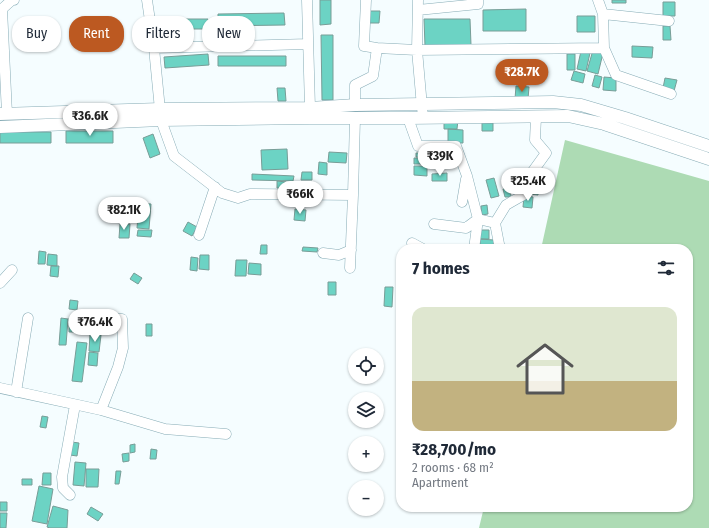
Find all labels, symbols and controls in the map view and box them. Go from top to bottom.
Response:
chip: Buy [12,16,61,52]
chip: Rent [69,16,124,52]
chip: Filters [132,16,194,52]
chip: New [202,16,255,52]
pin: ₹28.7K [489,59,555,93]
text: ₹28.7K [504,64,540,79]
pin: ₹36.6K [57,103,123,137]
text: ₹36.6K [72,108,108,123]
pin: ₹39K [416,143,464,177]
text: ₹39K [427,148,453,163]
pin: ₹25.4K [495,168,561,202]
text: ₹25.4K [510,173,546,188]
pin: ₹66K [276,181,324,215]
text: ₹66K [286,186,314,201]
pin: ₹82.1K [91,197,157,231]
text: ₹82.1K [107,202,141,217]
icon: filters [655,257,677,279]
text: 7 homes [412,258,470,279]
pin: ₹76.4K [62,309,128,343]
text: ₹76.4K [77,314,113,329]
icon: home [509,333,581,405]
map controls [348,348,384,516]
button: locate [348,348,384,384]
button: layers [348,392,384,428]
button: + [348,436,384,472]
text: ₹28,700/mo [412,439,496,460]
text: 2 rooms · 68 m² [412,460,494,475]
text: Apartment [412,475,468,490]
button: − [348,480,384,516]

